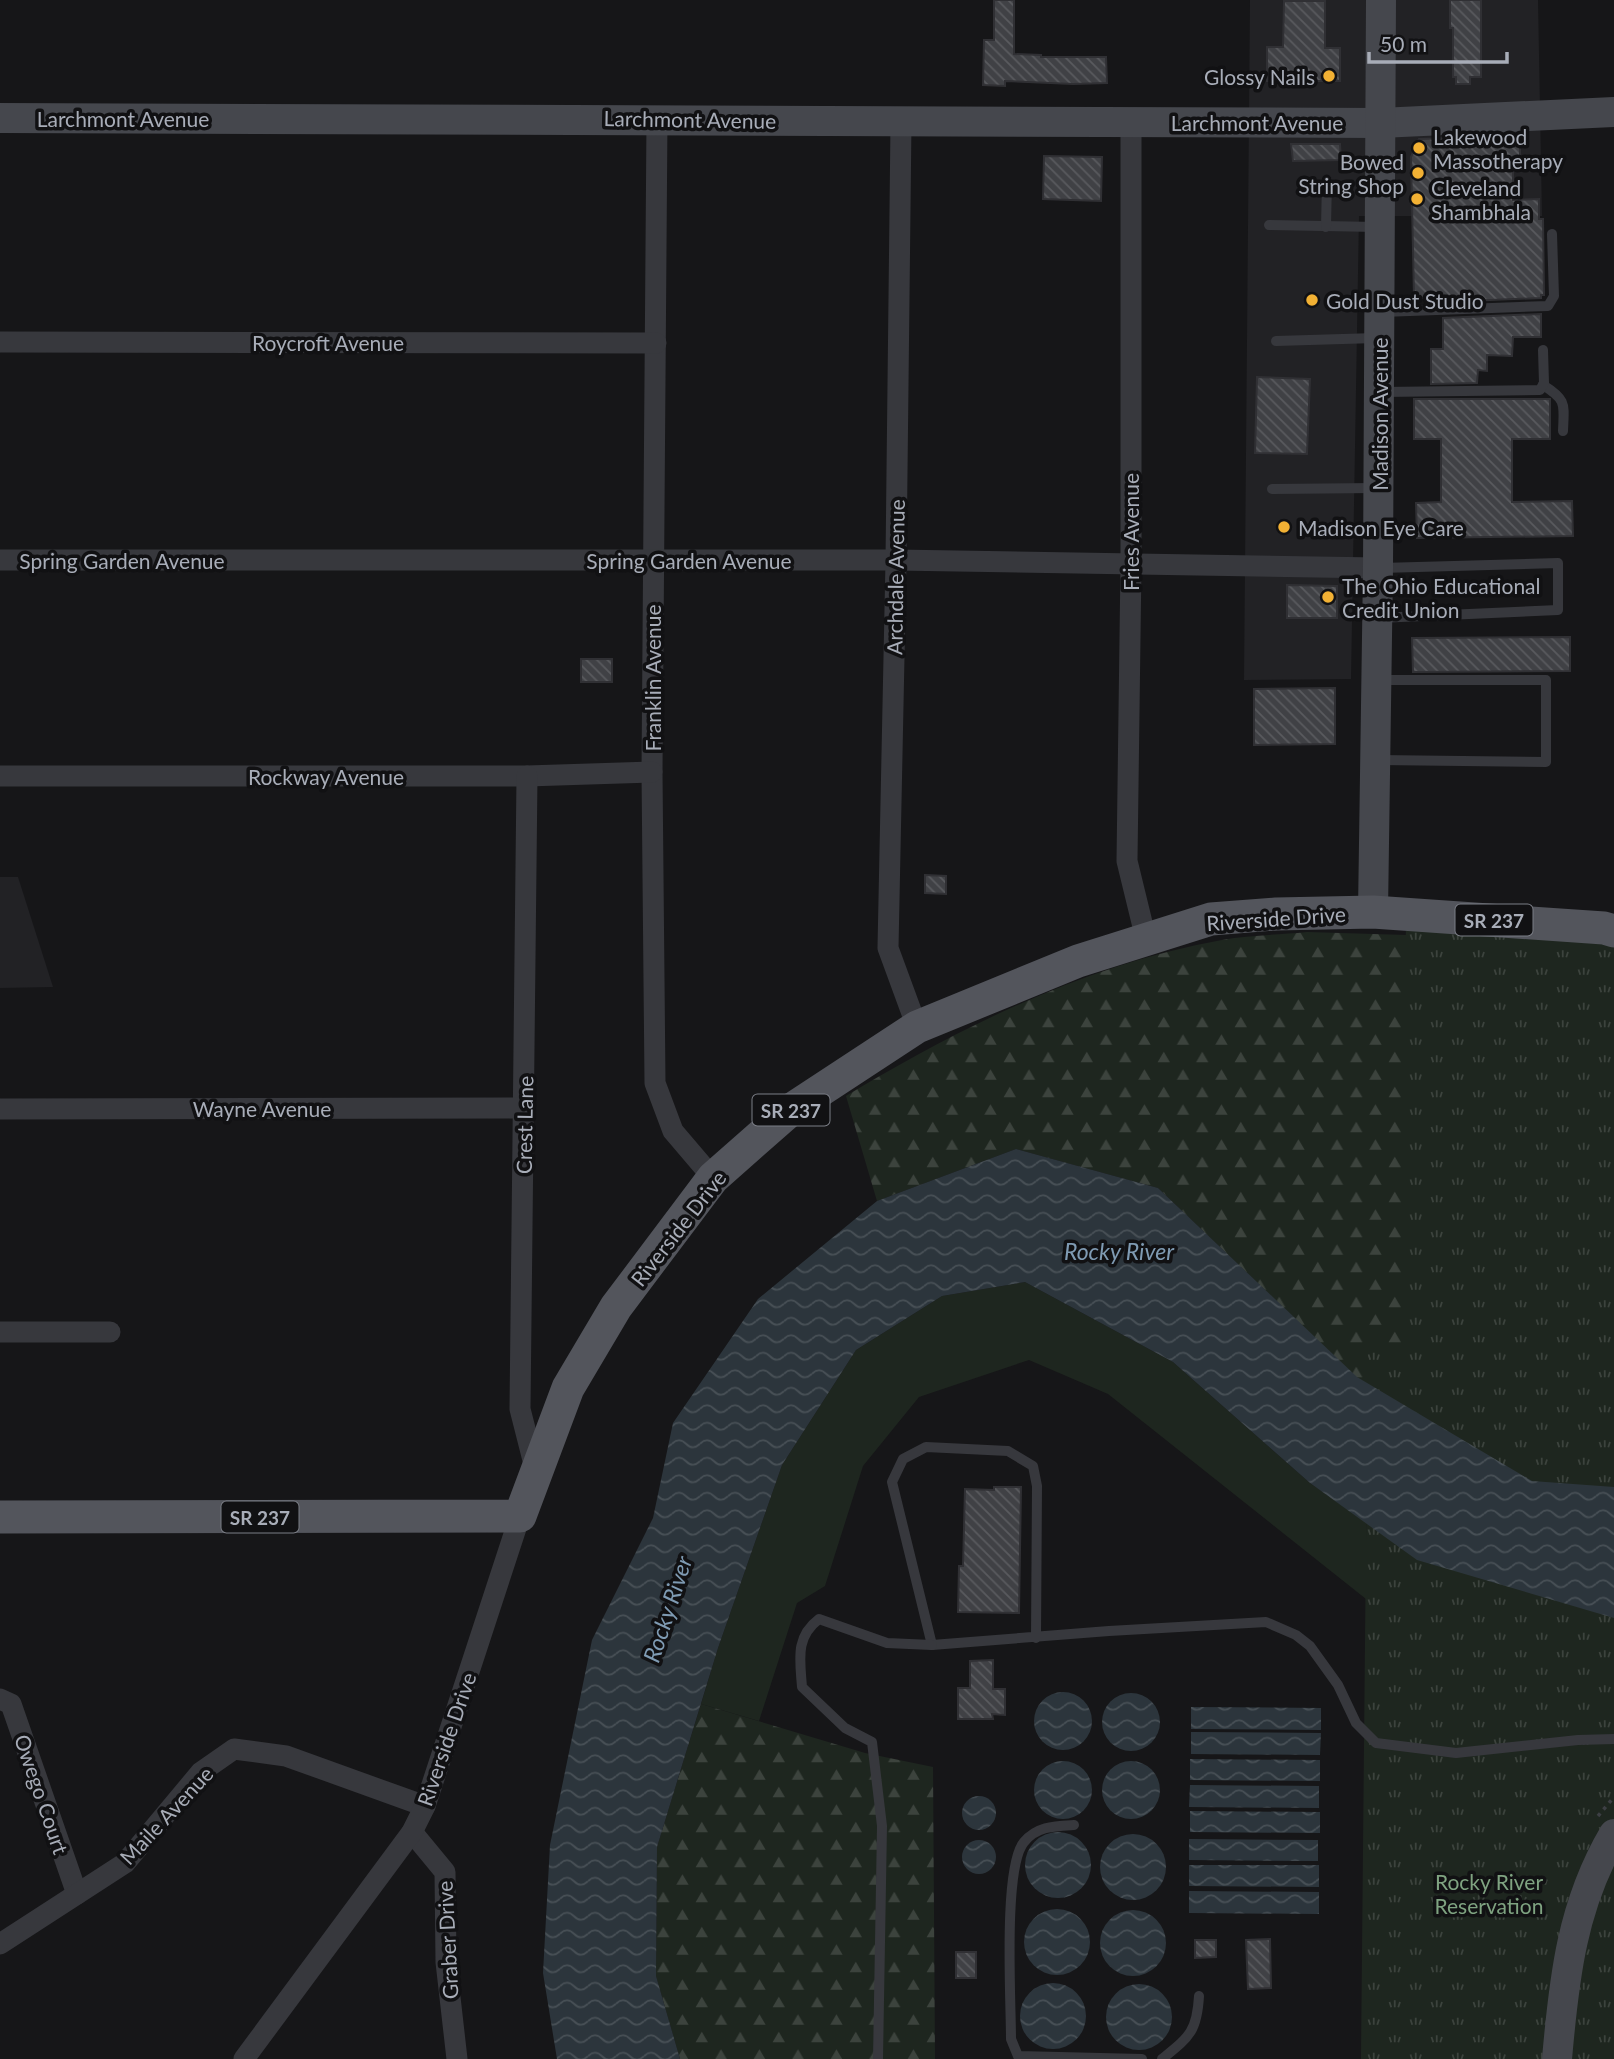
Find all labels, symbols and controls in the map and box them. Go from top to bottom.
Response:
scale bar [1369,21,1507,65]
text: 50 m [1380,31,1427,56]
place label: Glossy Nails [1204,64,1315,89]
marker: Glossy Nails [1321,68,1337,84]
street label: Larchmont Avenue [603,105,777,133]
street label: Larchmont Avenue [37,106,209,131]
street label: Larchmont Avenue [1171,110,1343,135]
place label: Lakewood Massotherapy [1433,124,1563,173]
marker: Lakewood Massotherapy [1411,140,1427,156]
place label: Bowed String Shop [1298,149,1404,198]
marker: Bowed String Shop [1410,165,1426,181]
place label: Cleveland Shambhala [1431,175,1531,224]
marker: Cleveland Shambhala [1409,191,1425,207]
place label: Gold Dust Studio [1326,288,1484,313]
marker: Gold Dust Studio [1304,292,1320,308]
street label: Roycroft Avenue [252,330,404,355]
street label: Madison Avenue [1367,337,1392,491]
street label: Fries Avenue [1118,473,1143,591]
street label: Archdale Avenue [881,499,909,655]
place label: Madison Eye Care [1298,515,1464,540]
marker: Madison Eye Care [1276,519,1292,535]
street label: Spring Garden Avenue [19,548,225,573]
street label: Spring Garden Avenue [586,548,792,573]
place label: The Ohio Educational Credit Union [1342,573,1541,622]
marker: The Ohio Educational Credit Union [1320,589,1336,605]
street label: Franklin Avenue [640,604,665,752]
street label: Rockway Avenue [248,764,404,789]
street label: Riverside Drive [1205,901,1347,935]
road number: SR 237 [1456,904,1532,936]
street label: Crest Lane [511,1076,537,1174]
road number: SR 237 [752,1094,830,1126]
street label: Wayne Avenue [193,1096,331,1121]
street label: Riverside Drive [625,1165,731,1291]
water label: Rocky River [1064,1237,1175,1265]
road number: SR 237 [222,1502,298,1532]
water label: Rocky River [637,1551,698,1666]
street label: Riverside Drive [411,1669,481,1809]
street label: Owego Court [10,1731,74,1858]
street label: Maile Avenue [114,1761,218,1869]
park label: Rocky River Reservation [1435,1869,1543,1918]
street label: Graber Drive [431,1880,463,2000]

